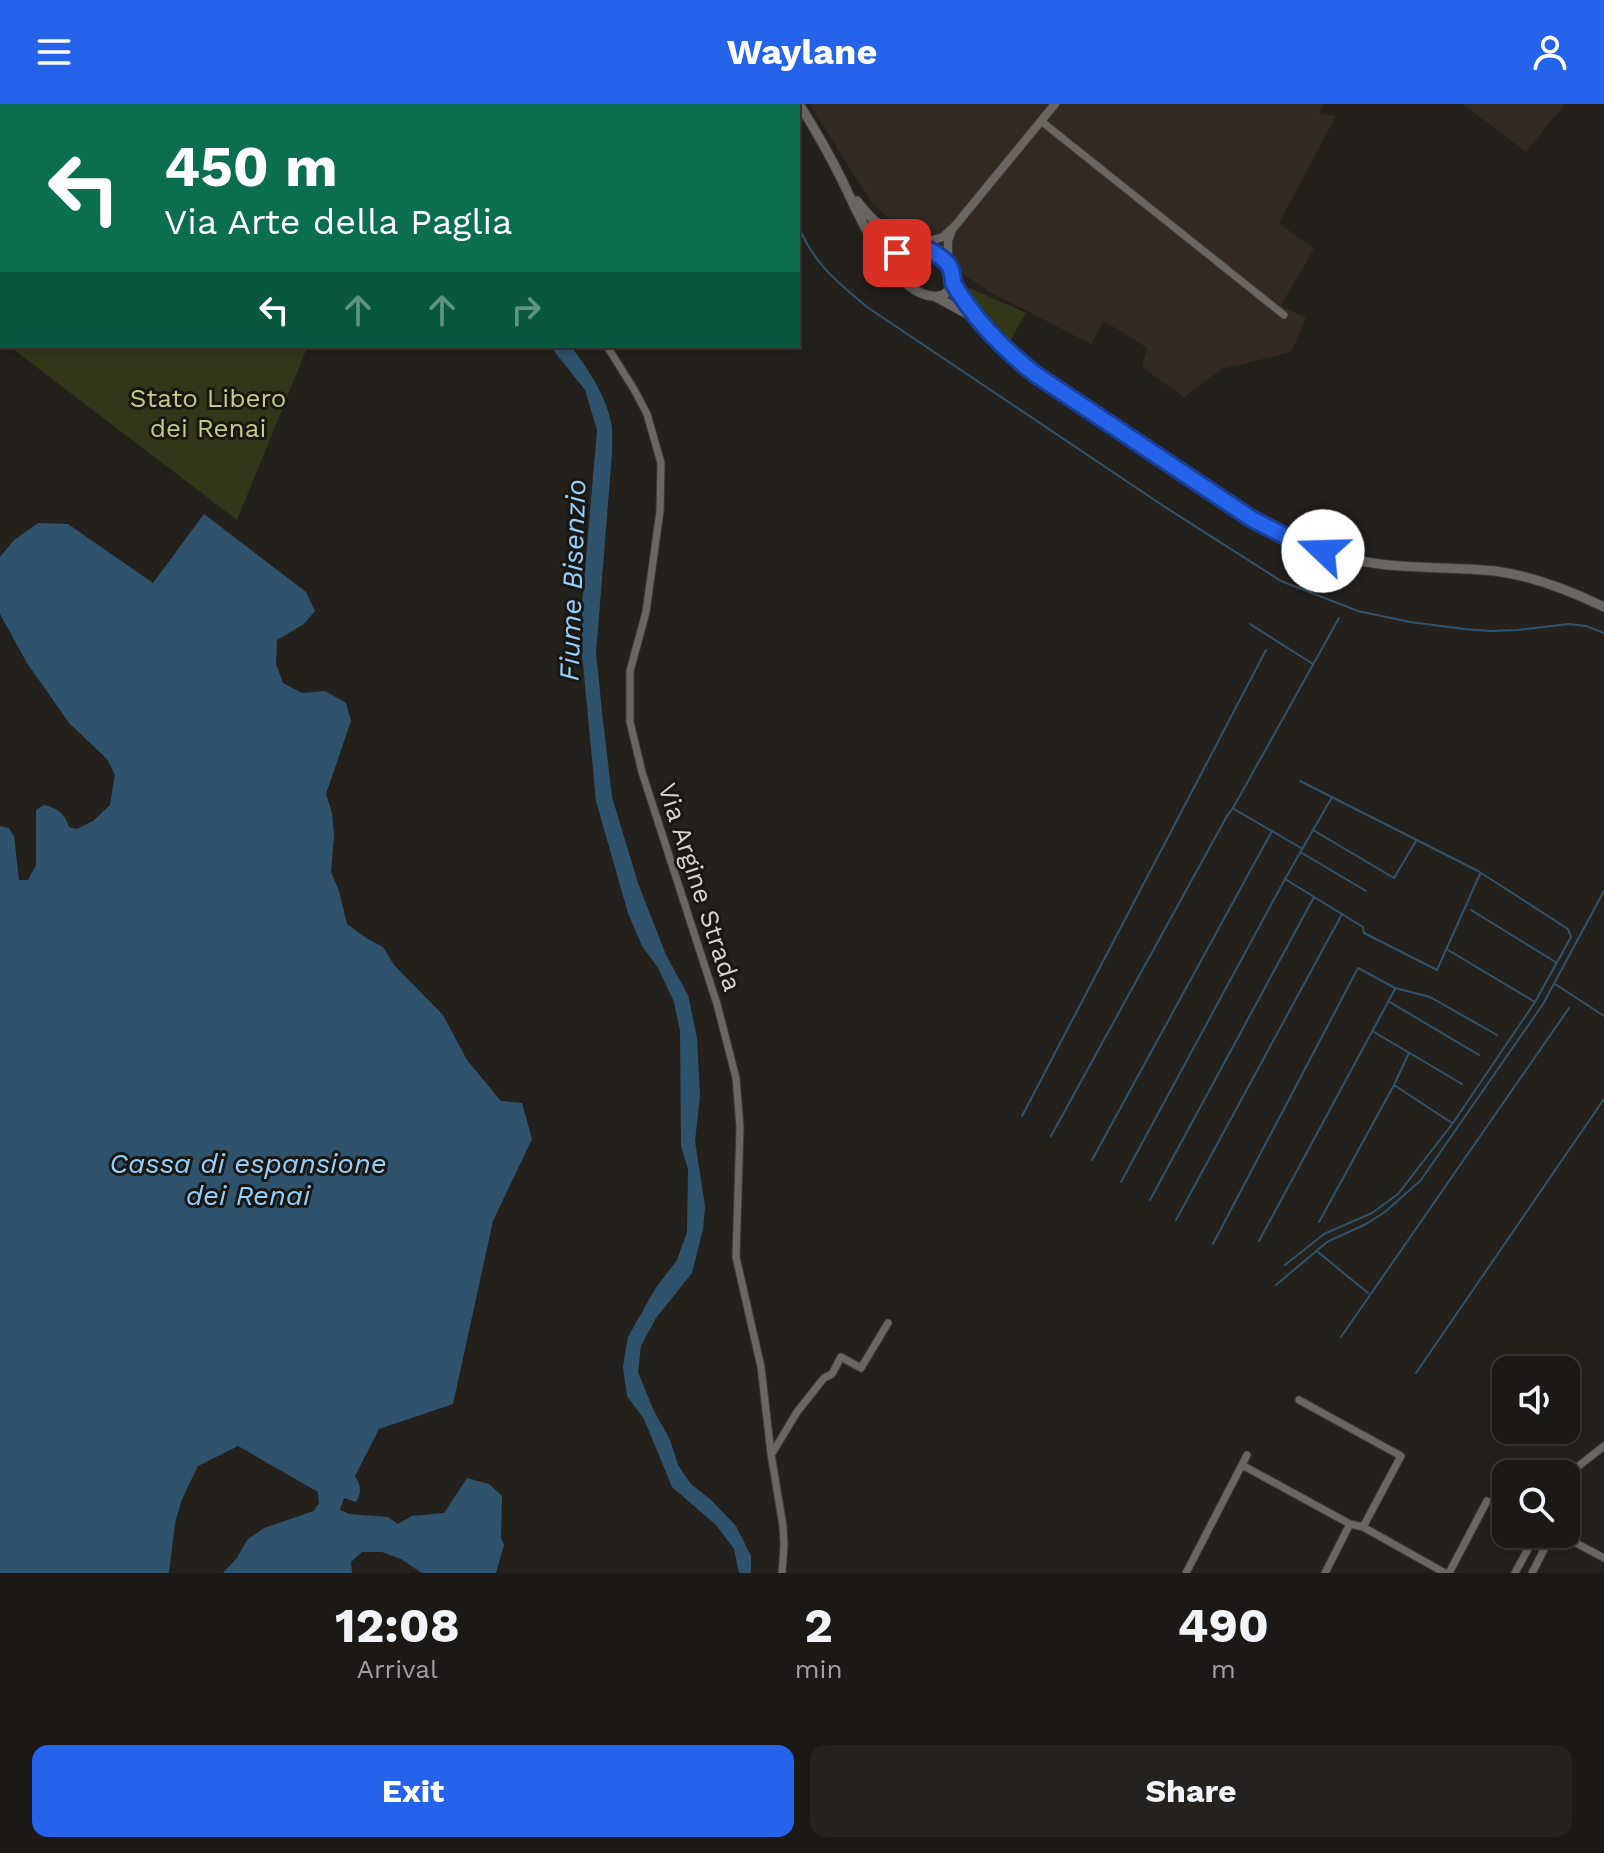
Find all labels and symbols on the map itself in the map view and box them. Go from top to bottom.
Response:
pin [863,219,931,287]
park label: Stato Libero dei Renai [130,383,286,443]
water label: Fiume Bisenzio [552,478,593,682]
position arrow [1281,509,1365,593]
street label: Via Argine Strada [652,779,748,995]
water label: Cassa di espansione dei Renai [109,1147,387,1212]

